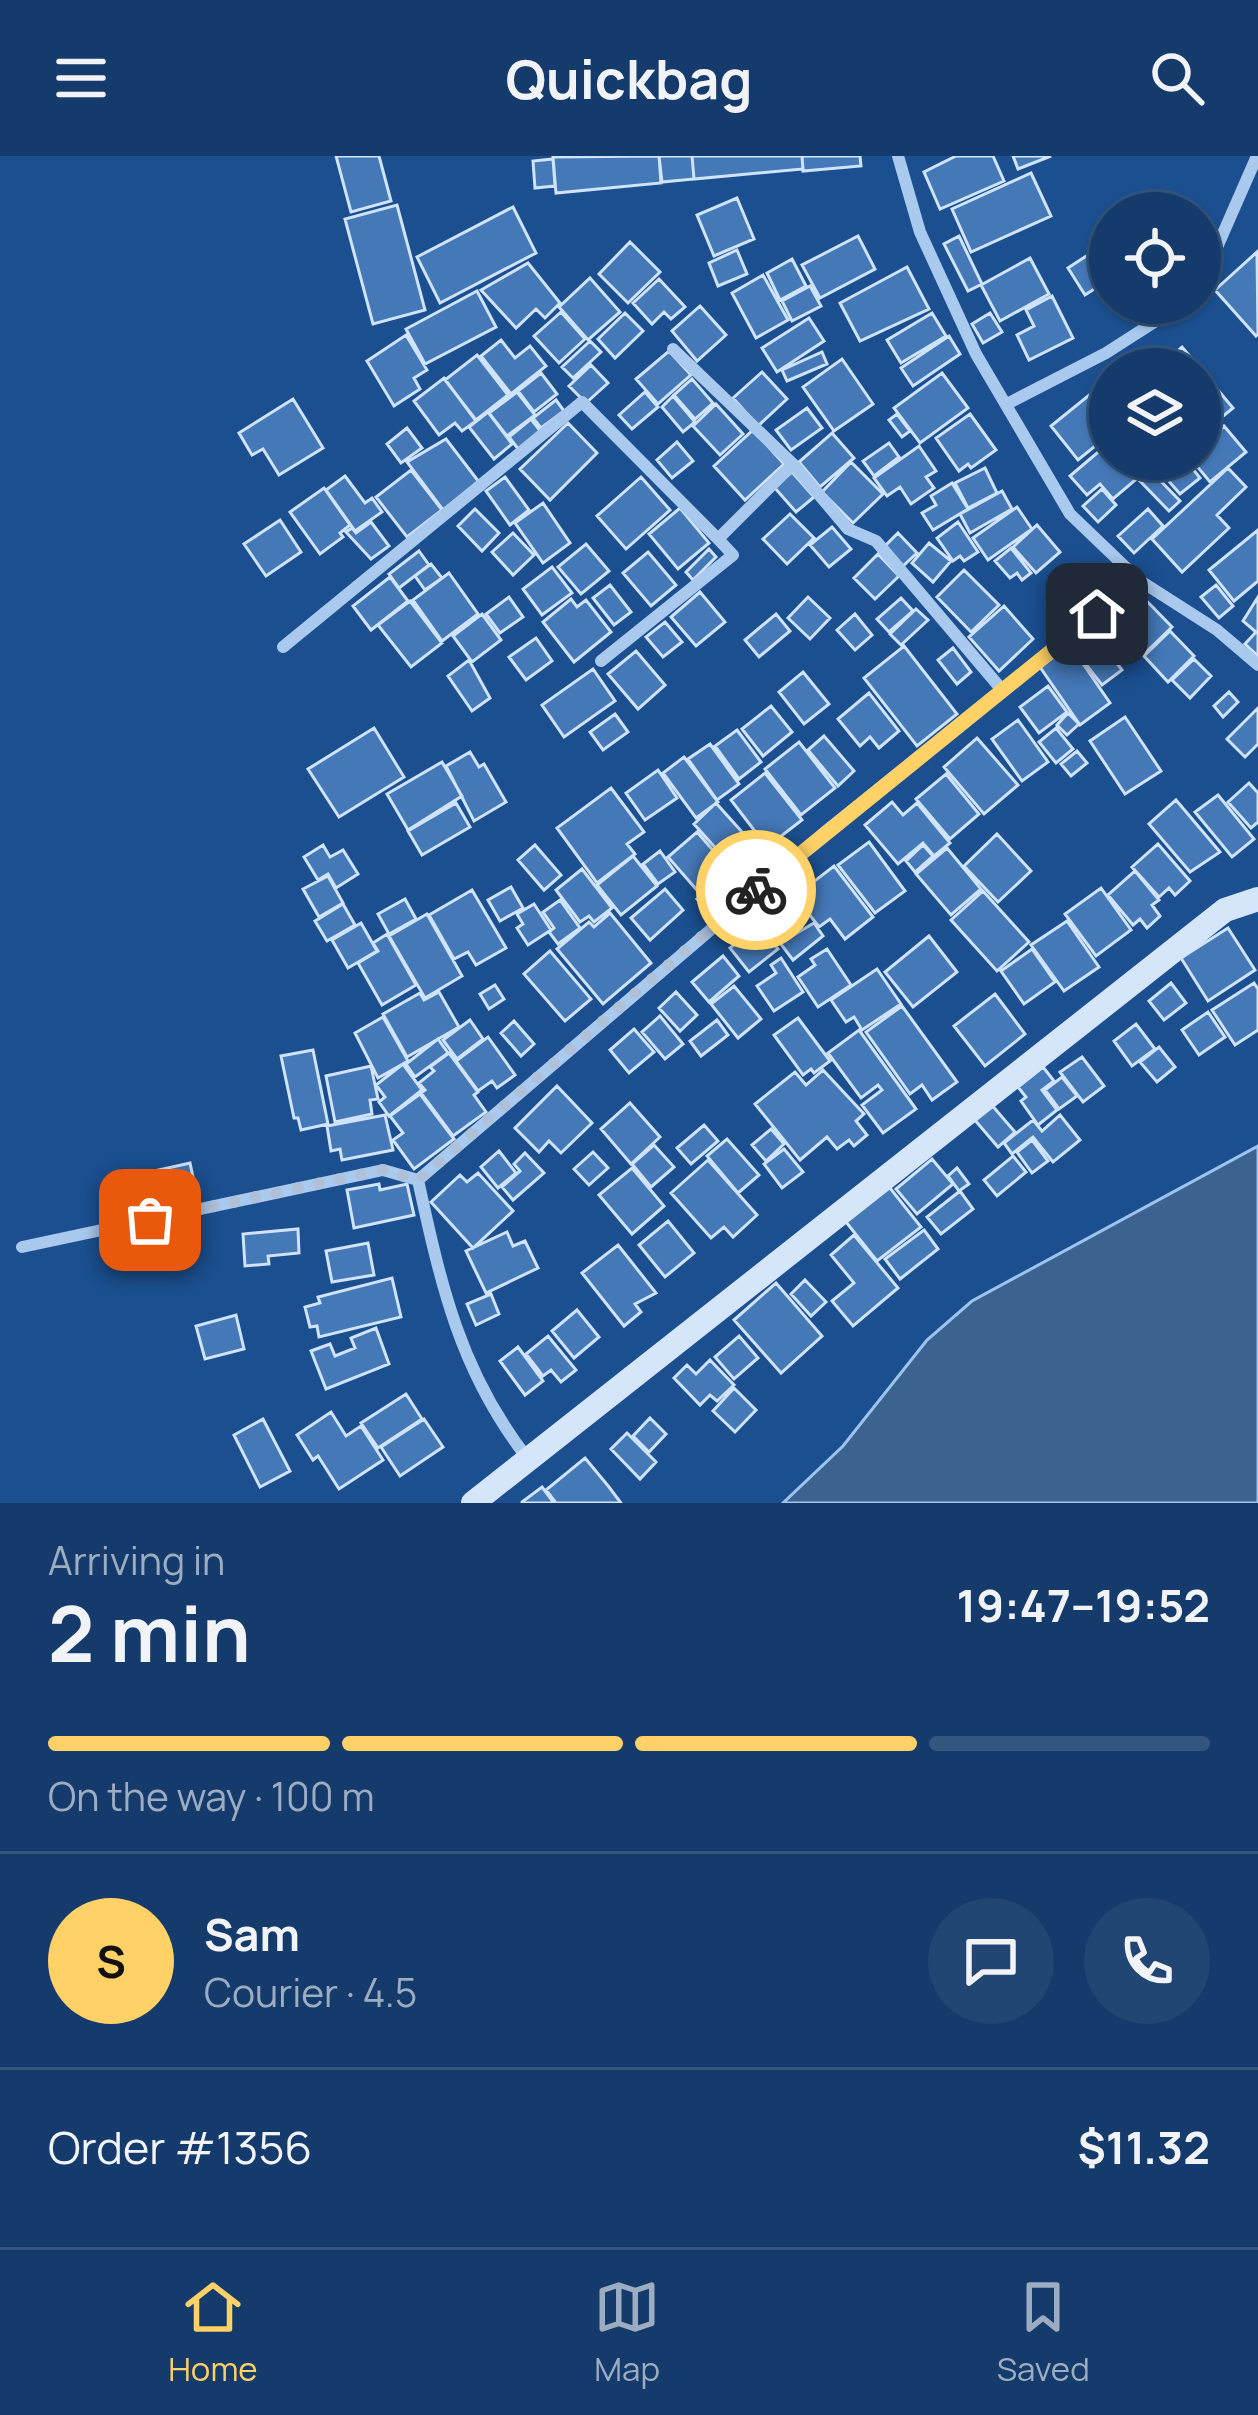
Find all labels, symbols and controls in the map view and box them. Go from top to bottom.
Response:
text: Quickbag [505,41,753,115]
icon: menu [48,45,114,111]
icon: search [1144,45,1210,111]
map controls [1089,192,1221,480]
button: locate [1089,192,1221,324]
button: layers [1089,348,1221,480]
pin [1046,563,1148,665]
icon: home [1064,581,1130,647]
courier [696,830,816,950]
icon: bike [723,857,789,923]
pin [99,1169,201,1271]
icon: bag [117,1187,183,1253]
text: Arriving in [48,1533,225,1587]
text: 19:47–19:52 [956,1574,1210,1636]
text: 2 min [48,1579,251,1685]
text: On the way · 100 m [48,1769,375,1823]
button: chat [928,1898,1054,2024]
button: phone [1084,1898,1210,2024]
text: Sam [204,1903,300,1965]
text: S [96,1930,126,1992]
text: Courier · 4.5 [204,1965,417,2019]
text: Order #1356 [48,2116,312,2178]
text: $11.32 [1077,2116,1210,2178]
tab: Home [168,2274,258,2391]
tab: Map [594,2274,660,2391]
tab: Saved [997,2274,1090,2391]

